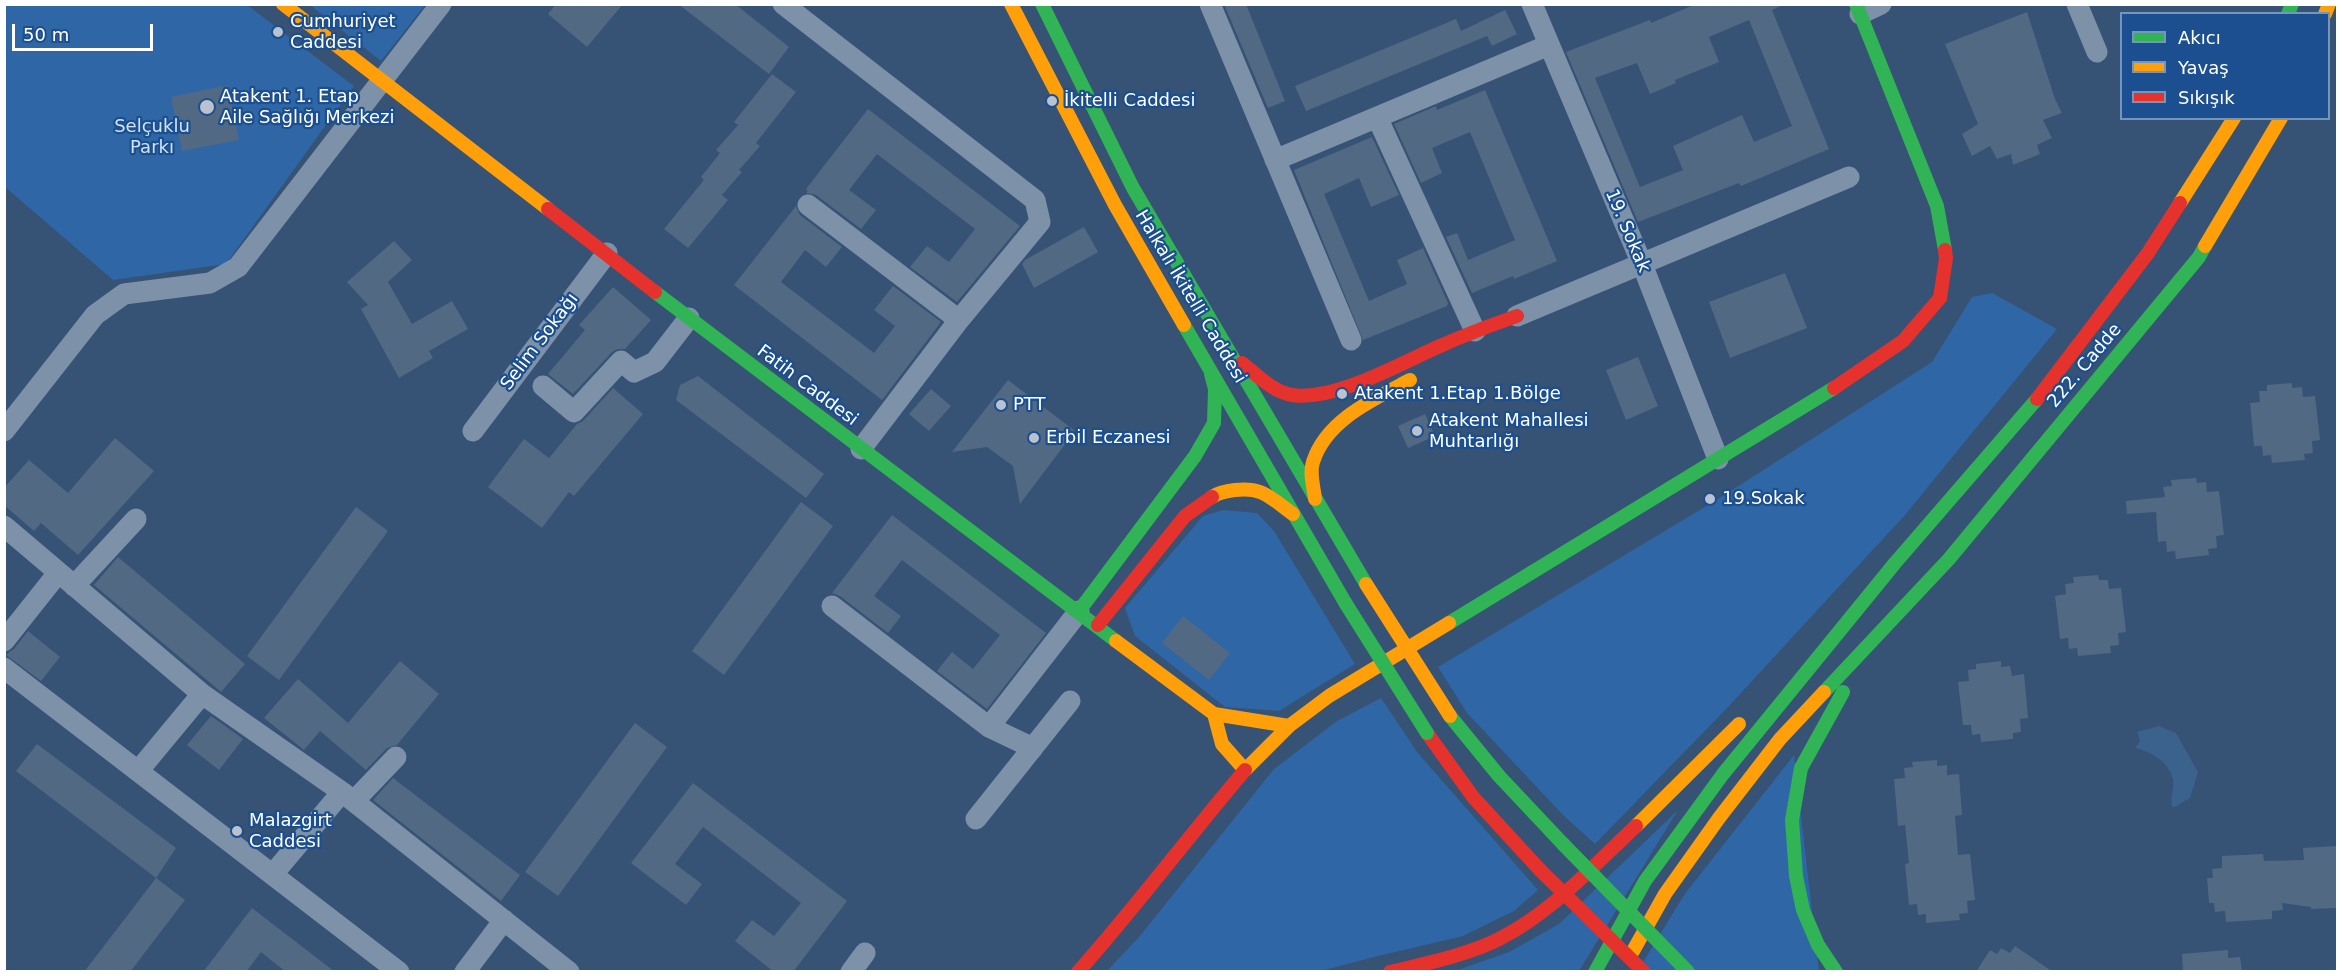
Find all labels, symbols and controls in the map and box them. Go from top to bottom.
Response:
place label: Cumhuriyet Caddesi [290,11,396,54]
scale bar [15,12,156,50]
legend [2120,12,2330,120]
text: 50 m [23,24,69,45]
marker: Cumhuriyet Caddesi [271,25,285,39]
text: Akıcı [2178,27,2221,48]
text: Yavaş [2178,57,2229,78]
place label: Atakent 1. Etap Aile Sağlığı Merkezi [220,86,394,128]
text: Sıkışık [2178,87,2235,108]
place label: İkitelli Caddesi [1064,90,1195,112]
marker: İkitelli Caddesi [1045,94,1059,108]
marker: Atakent 1. Etap Aile Sağlığı Merkezi [198,98,216,116]
park label: Selçuklu Parkı [114,116,190,158]
street label: 19. Sokak [1600,186,1654,276]
street label: Halkalı İkitelli Caddesi [1130,207,1250,387]
street label: Selim Sokağı [497,289,583,395]
street label: 222. Cadde [2044,319,2126,413]
street label: Fatih Caddesi [752,341,862,431]
place label: Atakent 1.Etap 1.Bölge [1354,383,1561,405]
marker: Atakent 1.Etap 1.Bölge [1335,387,1349,401]
place label: PTT [1013,394,1046,416]
marker: PTT [994,398,1008,412]
place label: Atakent Mahallesi Muhtarlığı [1429,410,1589,452]
marker: Atakent Mahallesi Muhtarlığı [1410,424,1424,438]
place label: Erbil Eczanesi [1046,427,1171,449]
marker: Erbil Eczanesi [1027,431,1041,445]
place label: 19.Sokak [1722,488,1805,510]
marker: 19.Sokak [1703,492,1717,506]
place label: Malazgirt Caddesi [249,810,332,852]
marker: Malazgirt Caddesi [230,824,244,838]

